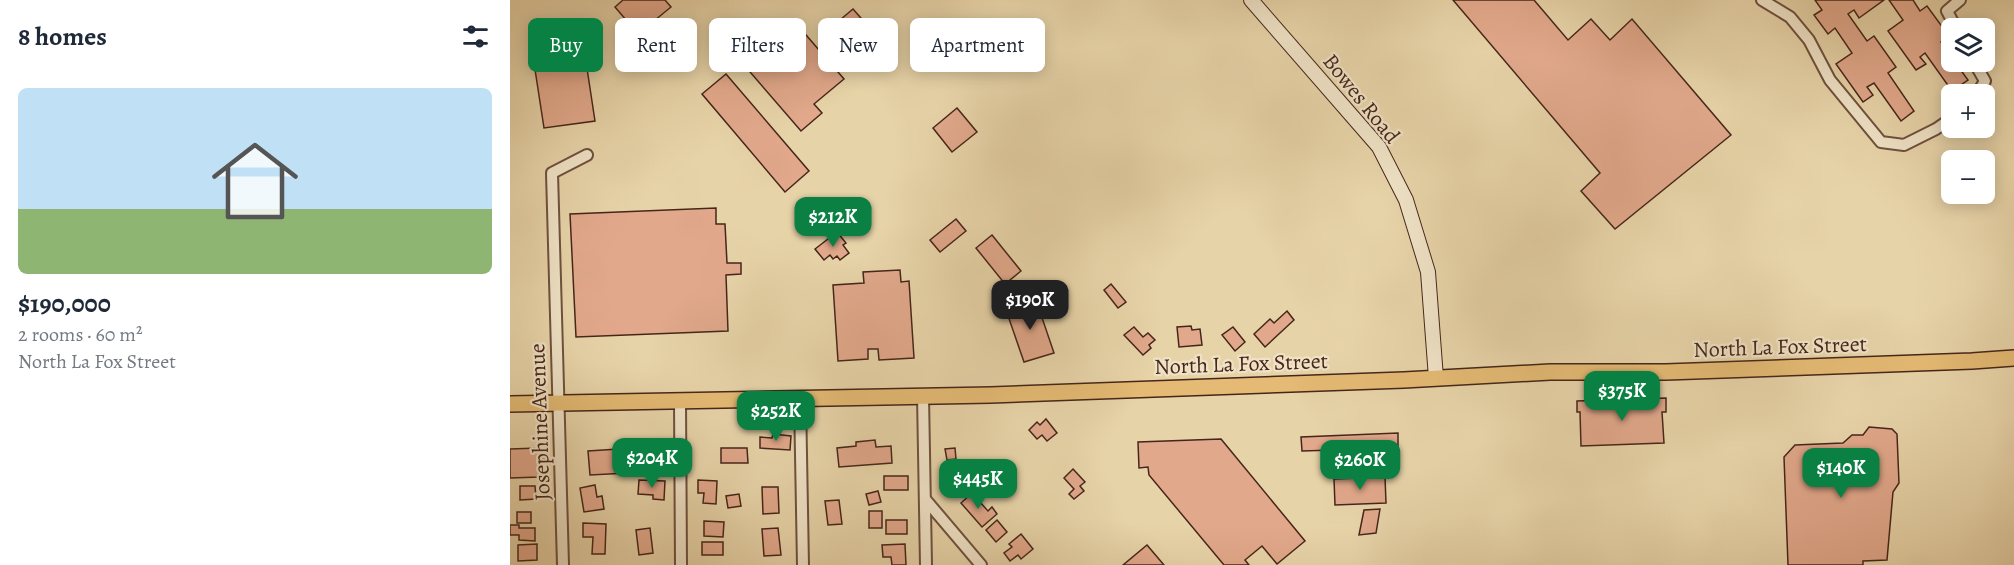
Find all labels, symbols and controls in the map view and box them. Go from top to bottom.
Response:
chip: Buy [528,18,603,72]
chip: Rent [615,18,697,72]
chip: Filters [709,18,806,72]
chip: New [818,18,898,72]
chip: Apartment [910,18,1045,72]
map controls [1941,18,1995,204]
button: layers [1941,18,1995,72]
text: 8 homes [18,19,107,54]
icon: filters [459,20,492,53]
street label: Bowes Road [1316,47,1407,150]
button: + [1941,84,1995,138]
icon: home [201,127,309,235]
button: − [1941,150,1995,204]
pin: $212K [791,197,875,248]
text: $212K [809,203,857,230]
pin: $190K [988,280,1072,331]
text: $190,000 [18,286,111,321]
text: $190K [1006,286,1054,313]
text: 2 rooms · 60 m² [18,321,142,348]
street label: North La Fox Street [1693,329,1867,365]
street label: Josephine Avenue [522,343,558,501]
street label: North La Fox Street [1154,346,1328,382]
text: North La Fox Street [18,348,176,375]
pin: $375K [1580,371,1664,422]
text: $375K [1598,377,1646,404]
pin: $252K [734,391,818,442]
text: $252K [751,397,801,424]
pin: $204K [610,438,694,489]
pin: $260K [1318,440,1402,491]
text: $204K [626,444,678,471]
text: $260K [1334,446,1386,473]
pin: $140K [1799,448,1883,499]
text: $140K [1816,454,1866,481]
pin: $445K [936,459,1020,510]
text: $445K [953,465,1003,492]

